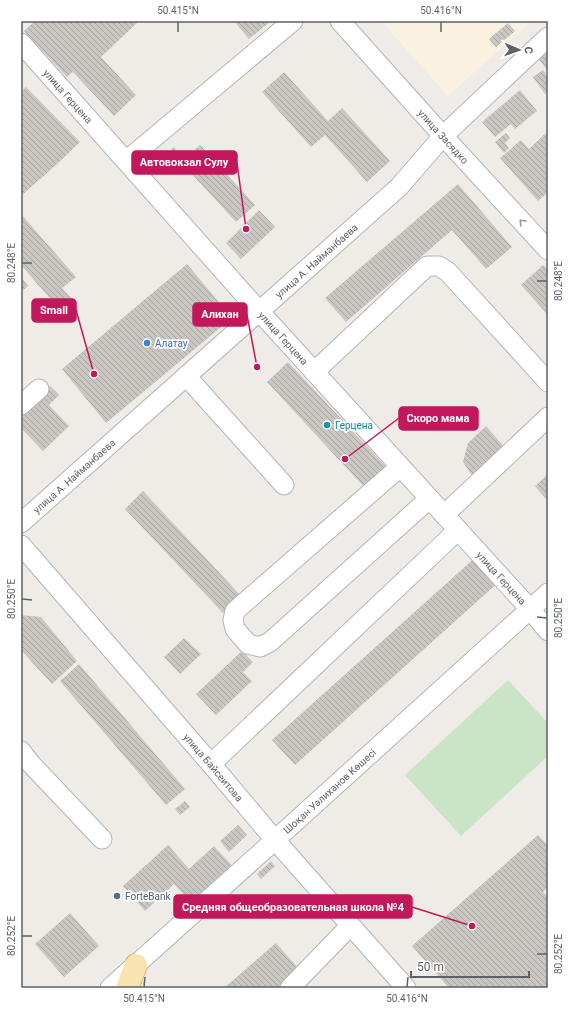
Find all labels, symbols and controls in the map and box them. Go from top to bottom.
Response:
text: 50.415°N [157,5,199,16]
text: 50.416°N [420,5,462,16]
north arrow [499,30,539,70]
text: С [522,47,535,54]
street label: улица Герцена [41,67,94,126]
street label: улица Засядко [416,107,471,166]
callout: Автовокзал Сулу [132,151,237,174]
text: Автовокзал Сулу [140,156,229,169]
one-way arrow [519,219,526,226]
street label: улица А. Найманбаева [273,222,360,300]
text: 80.248°E [6,243,17,283]
text: 80.248°E [553,261,564,301]
callout: Small [32,299,76,322]
callout: Алихан [193,303,247,326]
text: Small [40,304,68,317]
text: Алихан [201,308,239,321]
street label: улица Герцена [256,310,310,367]
marker: Алатау [142,338,152,348]
place label: Алатау [155,338,188,349]
callout: Скоро мама [399,407,478,430]
text: Скоро мама [407,412,470,425]
marker: Герцена [322,420,332,430]
place label: Герцена [335,420,373,431]
street label: улица А. Найманбаева [31,437,118,516]
street label: улица Герцена [474,549,528,607]
text: 80.250°E [6,579,17,619]
text: 80.250°E [553,598,564,638]
street label: улица Байсеитова [181,732,245,804]
street label: Шоқан Уәлиханов Көшесі [281,747,378,836]
marker: ForteBank [112,891,122,901]
place label: ForteBank [125,891,172,902]
callout: Средняя общеобразовательная школа №4 [174,895,412,918]
text: Средняя общеобразовательная школа №4 [182,901,405,914]
text: 80.252°E [6,916,17,956]
text: 80.252°E [553,934,564,974]
scale bar [411,953,529,979]
text: 50 m [417,960,444,974]
text: 50.415°N [123,993,165,1004]
text: 50.416°N [386,993,428,1004]

